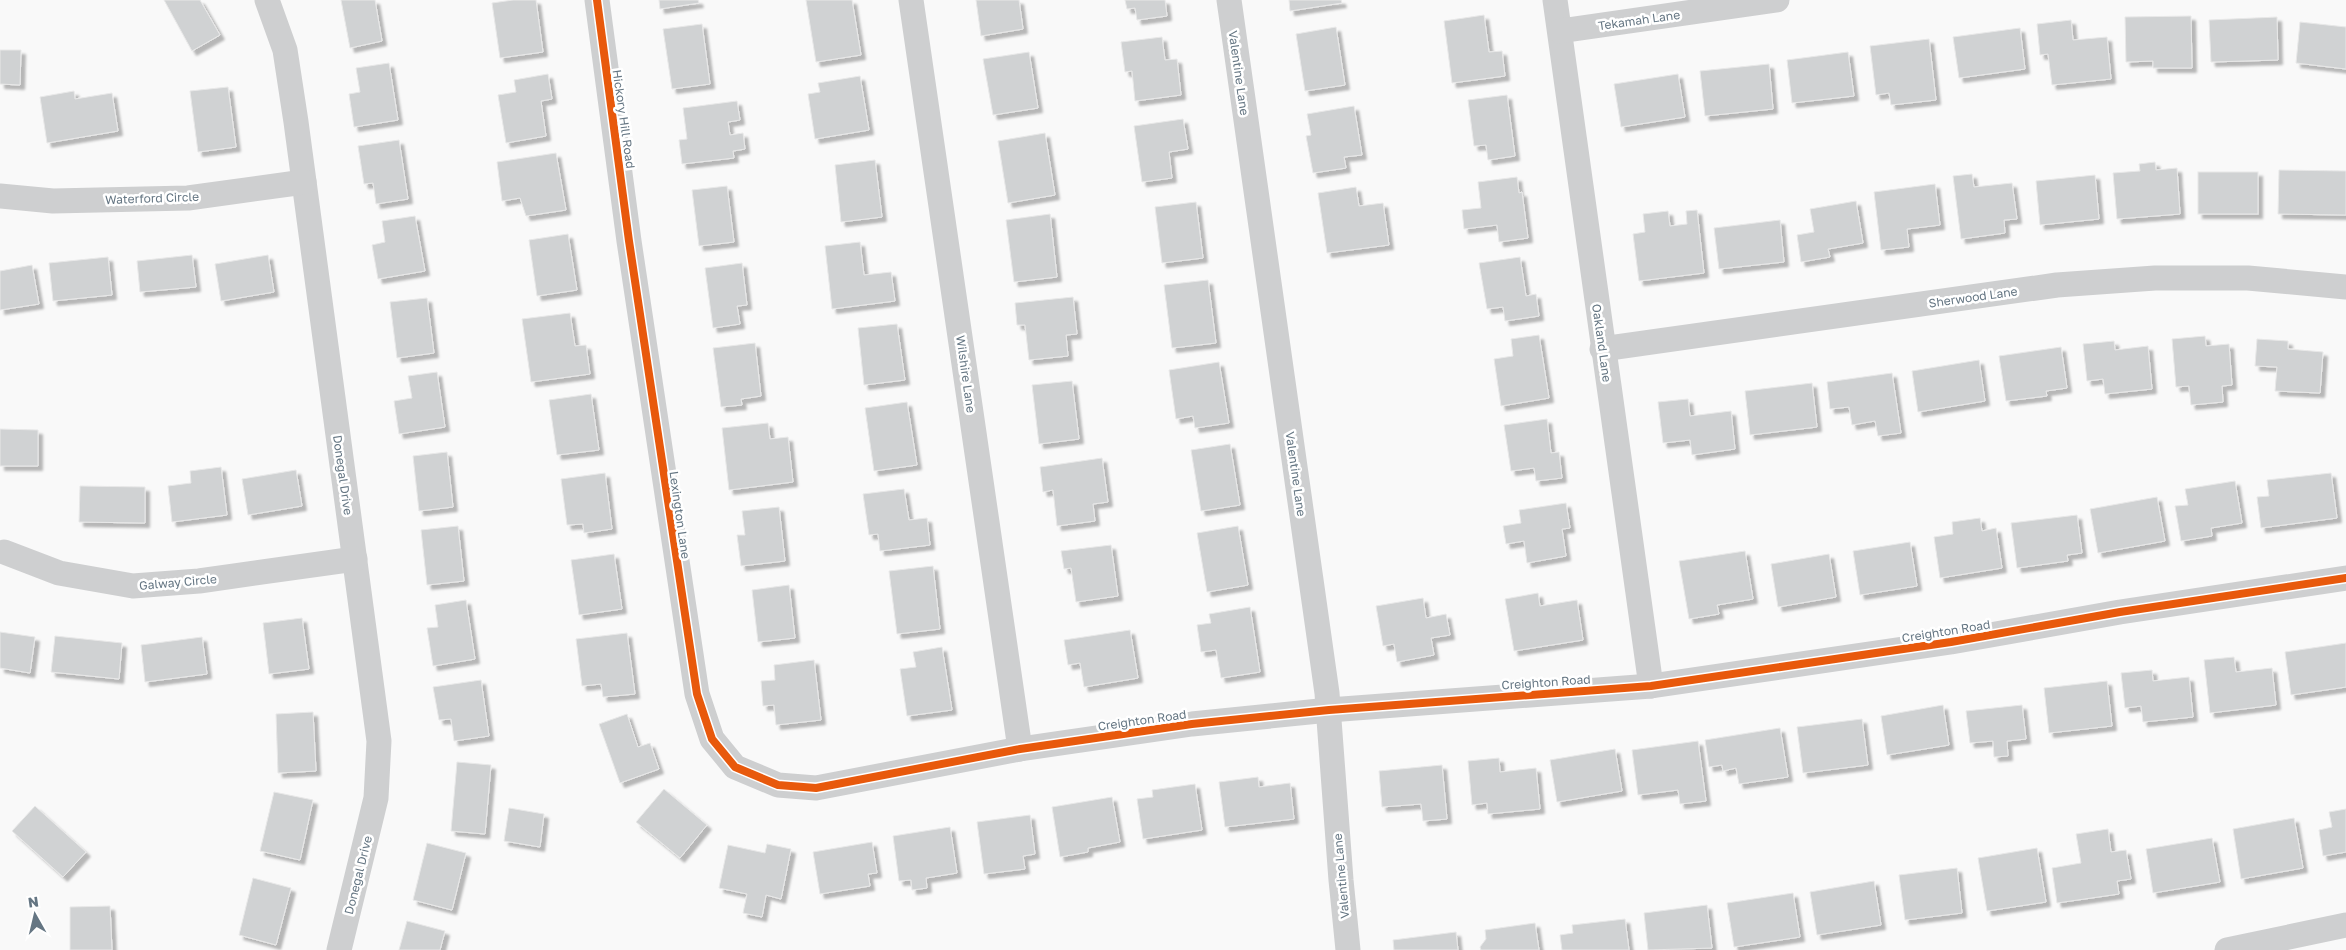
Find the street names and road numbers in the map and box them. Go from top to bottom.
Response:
street label: Tekamah Lane [1597,7,1681,33]
street label: Valentine Lane [1226,30,1252,116]
street label: Hickory Hill Road [610,69,638,169]
street label: Waterford Circle [105,189,199,207]
street label: Sherwood Lane [1928,283,2018,311]
street label: Oakland Lane [1589,303,1615,383]
street label: Wilshire Lane [953,334,979,414]
street label: Valentine Lane [1283,431,1309,517]
street label: Donegal Drive [330,434,356,516]
street label: Lexington Lane [666,470,694,560]
street label: Galway Circle [139,571,217,593]
street label: Creighton Road [1901,617,1991,645]
street label: Creighton Road [1501,671,1591,693]
street label: Creighton Road [1097,706,1187,734]
street label: Valentine Lane [1330,833,1352,919]
street label: Donegal Drive [341,834,375,916]

